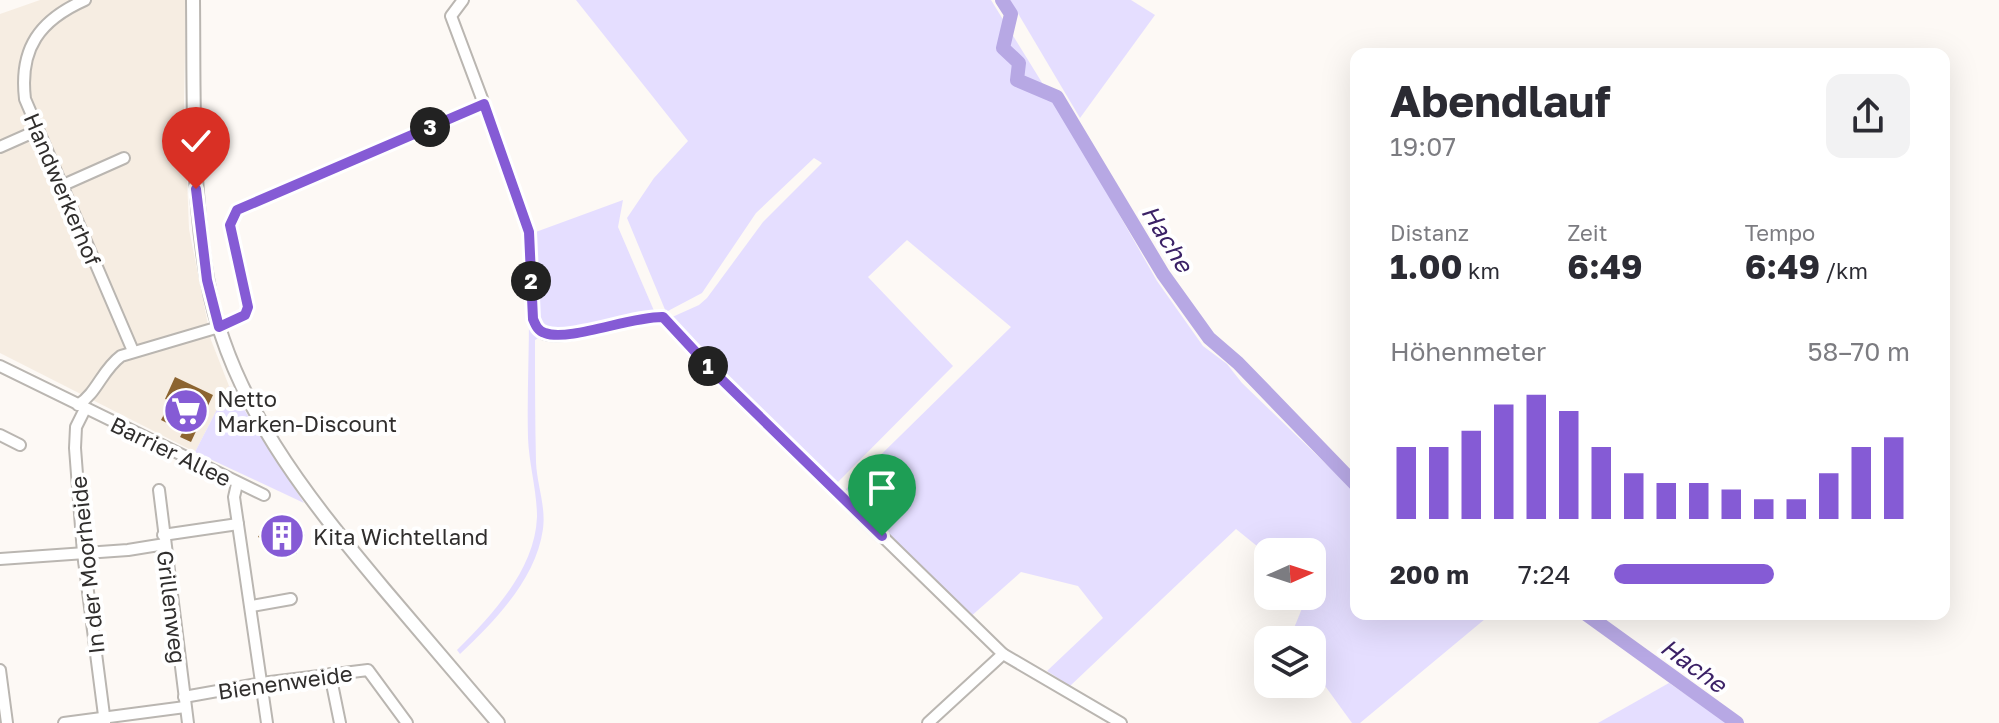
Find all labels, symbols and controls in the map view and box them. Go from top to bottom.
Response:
text: Abendlauf [1390,74,1610,127]
button: share [1826,74,1910,158]
pin [162,107,230,189]
pin: 3 [410,107,450,147]
street label: Handwerkerhof [19,109,107,269]
text: 3 [423,113,437,140]
icon: check [174,119,218,163]
text: 19:07 [1390,131,1456,162]
water label: Hache [1136,199,1201,279]
text: Distanz [1390,219,1469,246]
text: Zeit [1567,219,1608,246]
text: Tempo [1745,219,1815,246]
text: 1.00 [1390,246,1463,286]
text: 6:49 [1567,246,1643,286]
text: 6:49 [1745,246,1820,286]
text: km [1463,257,1500,284]
text: /km [1820,257,1868,284]
pin: 2 [511,261,551,301]
text: 2 [524,267,538,294]
text: Höhenmeter [1390,336,1546,367]
text: 58–70 m [1807,336,1910,367]
pin: 1 [688,346,728,386]
text: 1 [702,352,714,379]
place label: Netto Marken-Discount [217,385,397,437]
supermarket icon: Netto Marken-Discount [162,387,210,435]
street label: Barrier Allee [106,410,236,492]
pin [848,454,916,536]
icon: arrive [860,466,904,510]
street label: In der Moorheide [64,475,110,655]
building icon: Kita Wichtelland [258,512,306,560]
place label: Kita Wichtelland [313,523,488,550]
north arrow [1254,538,1326,610]
map controls [1254,538,1326,698]
street label: Grillenweg [152,549,192,665]
text: 200 m [1390,559,1469,590]
text: 7:24 [1518,559,1571,590]
button: layers [1254,626,1326,698]
water label: Hache [1656,632,1734,700]
street label: Bienenweide [216,659,354,705]

